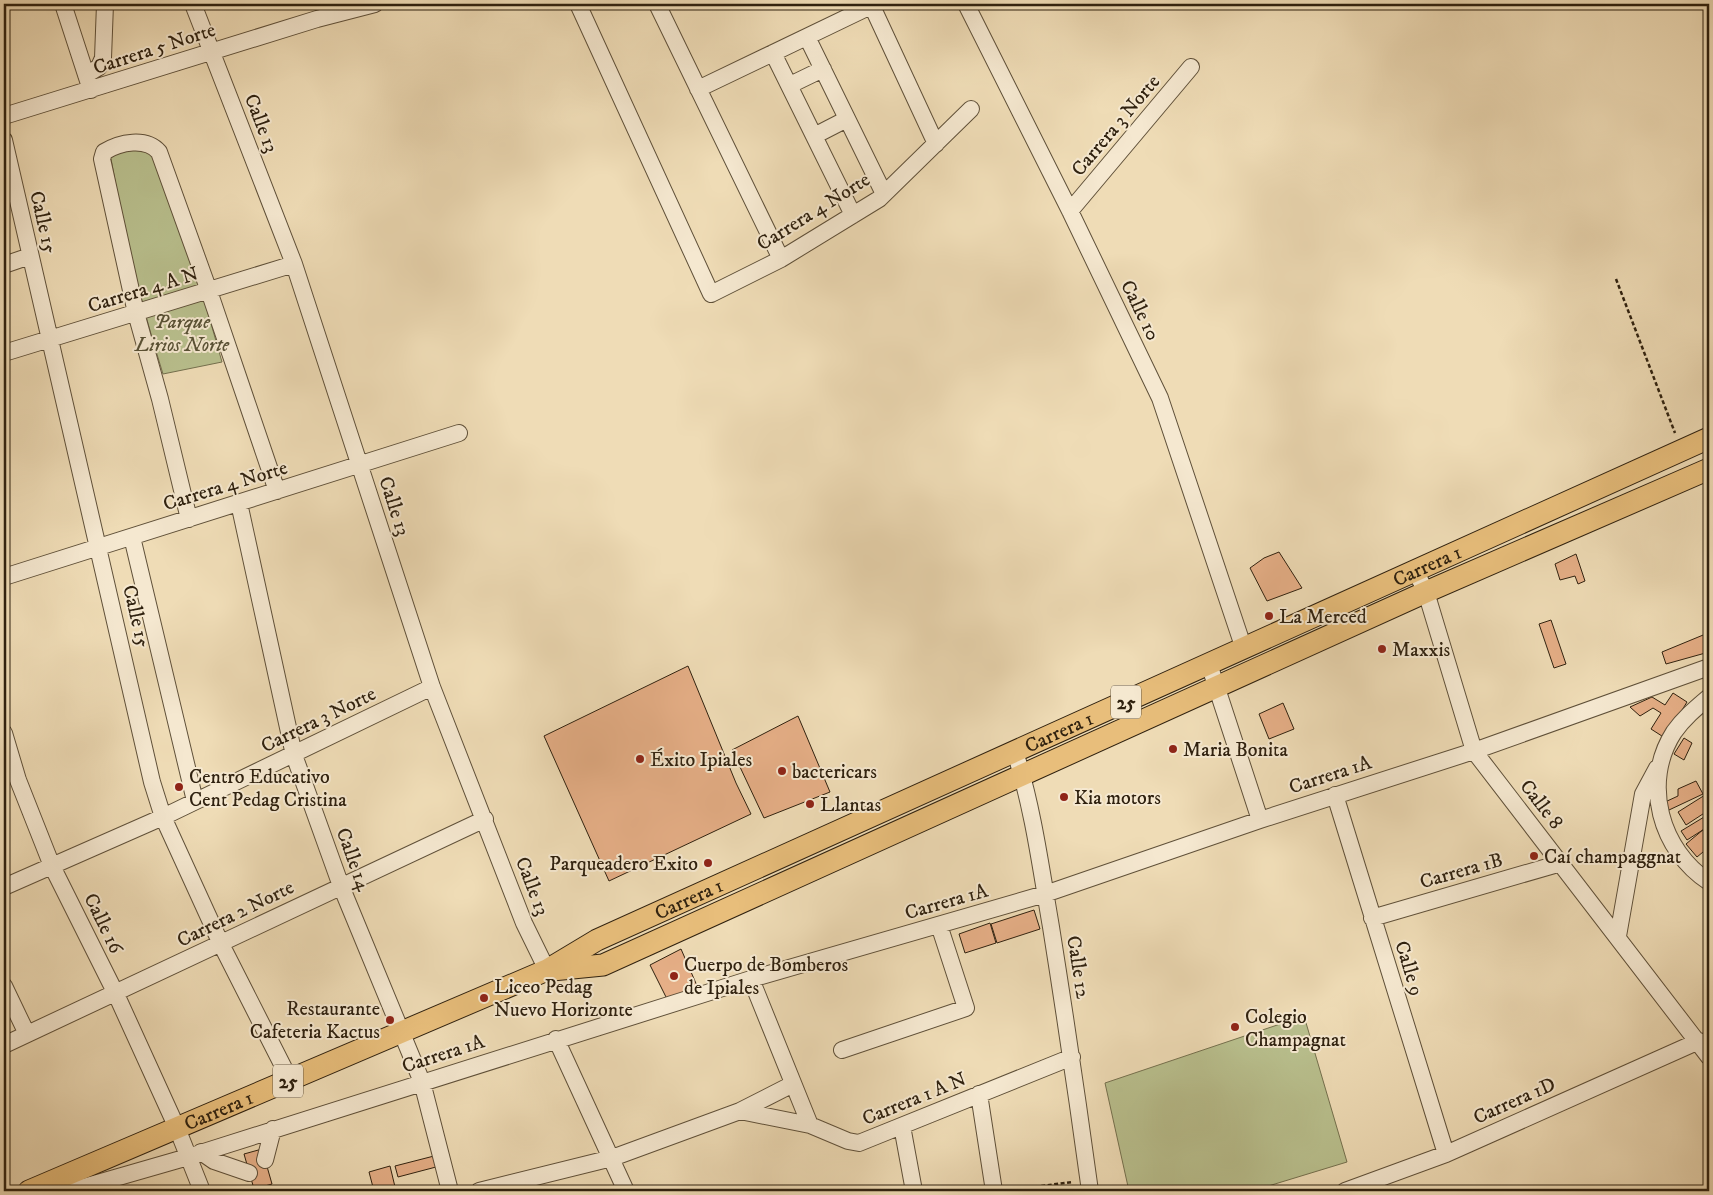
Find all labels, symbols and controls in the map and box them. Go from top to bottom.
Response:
street label: Carrera 5 Norte [90,18,219,81]
street label: Carrera 3 Norte [1066,70,1166,182]
street label: Calle 13 [238,91,283,157]
street label: Carrera 4 Norte [753,168,875,257]
street label: Calle 15 [23,189,62,256]
street label: Carrera 4 A N [85,262,202,319]
street label: Calle 10 [1114,276,1165,345]
park label: Parque Lirios Norte [134,310,230,358]
street label: Carrera 4 Norte [160,456,291,517]
street label: Calle 13 [372,474,415,539]
street label: Carrera 1 [1389,540,1466,593]
street label: Calle 15 [116,583,155,650]
place label: La Merced [1279,605,1367,630]
marker: La Merced [1263,610,1275,622]
place label: Maxxis [1392,638,1451,663]
marker: Maxxis [1376,643,1388,655]
street label: Carrera 3 Norte [257,682,380,759]
road number: 25 [1111,686,1141,719]
street label: Carrera 1 [1021,707,1097,759]
place label: Maria Bonita [1183,738,1288,763]
marker: Maria Bonita [1167,743,1179,755]
place label: Éxito Ipiales [650,748,752,773]
street label: Carrera 1A [1286,750,1375,800]
marker: Éxito Ipiales [634,753,646,765]
place label: bactericars [792,760,877,785]
place label: Centro Educativo Cent Pedag Cristina [189,765,347,813]
marker: bactericars [776,765,788,777]
street label: Calle 8 [1514,775,1568,835]
marker: Centro Educativo Cent Pedag Cristina [173,781,185,793]
place label: Kia motors [1074,786,1161,811]
marker: Kia motors [1058,791,1070,803]
place label: Llantas [820,793,881,818]
marker: Llantas [804,798,816,810]
street label: Calle 14 [330,825,376,895]
place label: Caí champaggnat [1544,845,1681,870]
street label: Carrera 1B [1417,848,1506,895]
marker: Caí champaggnat [1528,850,1540,862]
place label: Parqueadero Exito [549,852,698,877]
street label: Calle 13 [509,854,554,920]
marker: Parqueadero Exito [702,857,714,869]
street label: Carrera 1 [651,874,727,926]
street label: Carrera 2 Norte [173,875,298,953]
street label: Carrera 1A [902,879,991,926]
street label: Calle 16 [77,889,128,958]
street label: Calle 12 [1060,934,1095,1001]
street label: Calle 9 [1388,938,1429,999]
place label: Cuerpo de Bomberos de Ipiales [684,953,848,1001]
marker: Cuerpo de Bomberos de Ipiales [668,970,680,982]
place label: Liceo Pedag Nuevo Horizonte [494,975,633,1023]
marker: Liceo Pedag Nuevo Horizonte [478,992,490,1004]
place label: Restaurante Cafeteria Kactus [250,997,380,1045]
place label: Colegio Champagnat [1245,1005,1346,1053]
marker: Restaurante Cafeteria Kactus [384,1014,396,1026]
marker: Colegio Champagnat [1229,1021,1241,1033]
street label: Carrera 1A [399,1029,488,1079]
road number: 25 [273,1064,303,1098]
street label: Carrera 1 A N [859,1067,970,1132]
street label: Carrera 1D [1470,1072,1560,1131]
street label: Carrera 1 [181,1086,257,1137]

